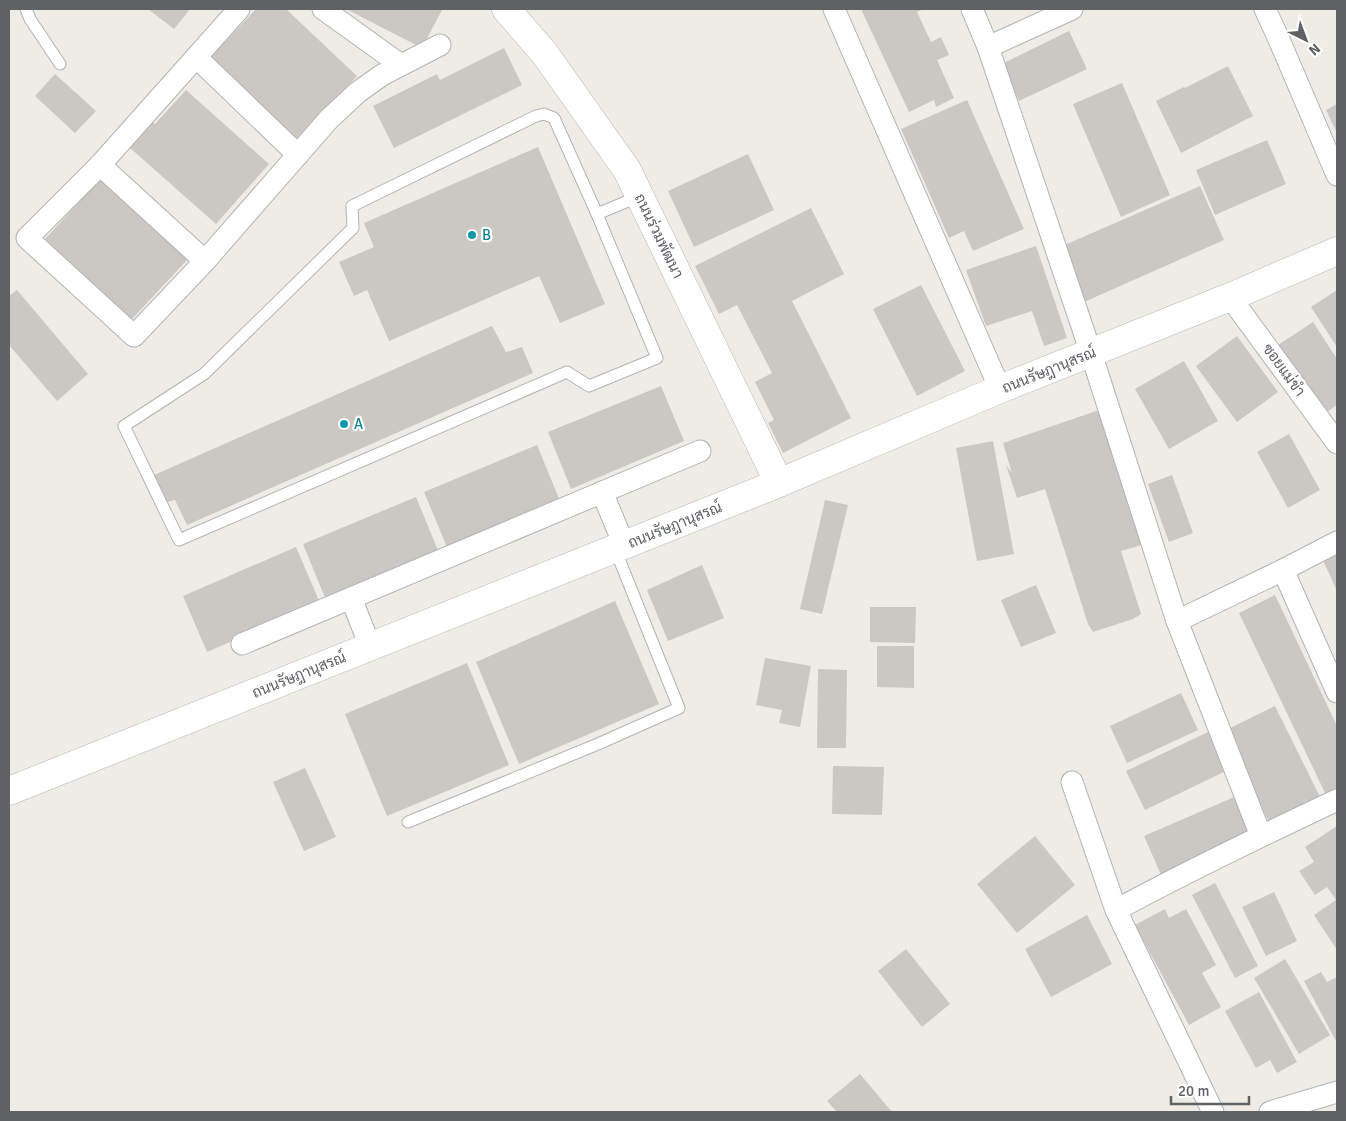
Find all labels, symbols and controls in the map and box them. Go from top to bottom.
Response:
north arrow [1281,15,1331,65]
text: N [1305,40,1324,59]
street label: ถนนร่วมพัฒนา [631,190,688,281]
place label: B [482,226,491,244]
marker: B [466,229,478,241]
street label: ซอยแม่ขำ [1259,340,1310,400]
street label: ถนนรัษฎานุสรณ์ [999,342,1099,399]
place label: A [354,415,363,433]
marker: A [338,418,350,430]
street label: ถนนรัษฎานุสรณ์ [625,497,725,554]
street label: ถนนรัษฎานุสรณ์ [249,647,349,704]
scale bar [1171,1074,1248,1106]
text: 20 m [1178,1082,1209,1100]

